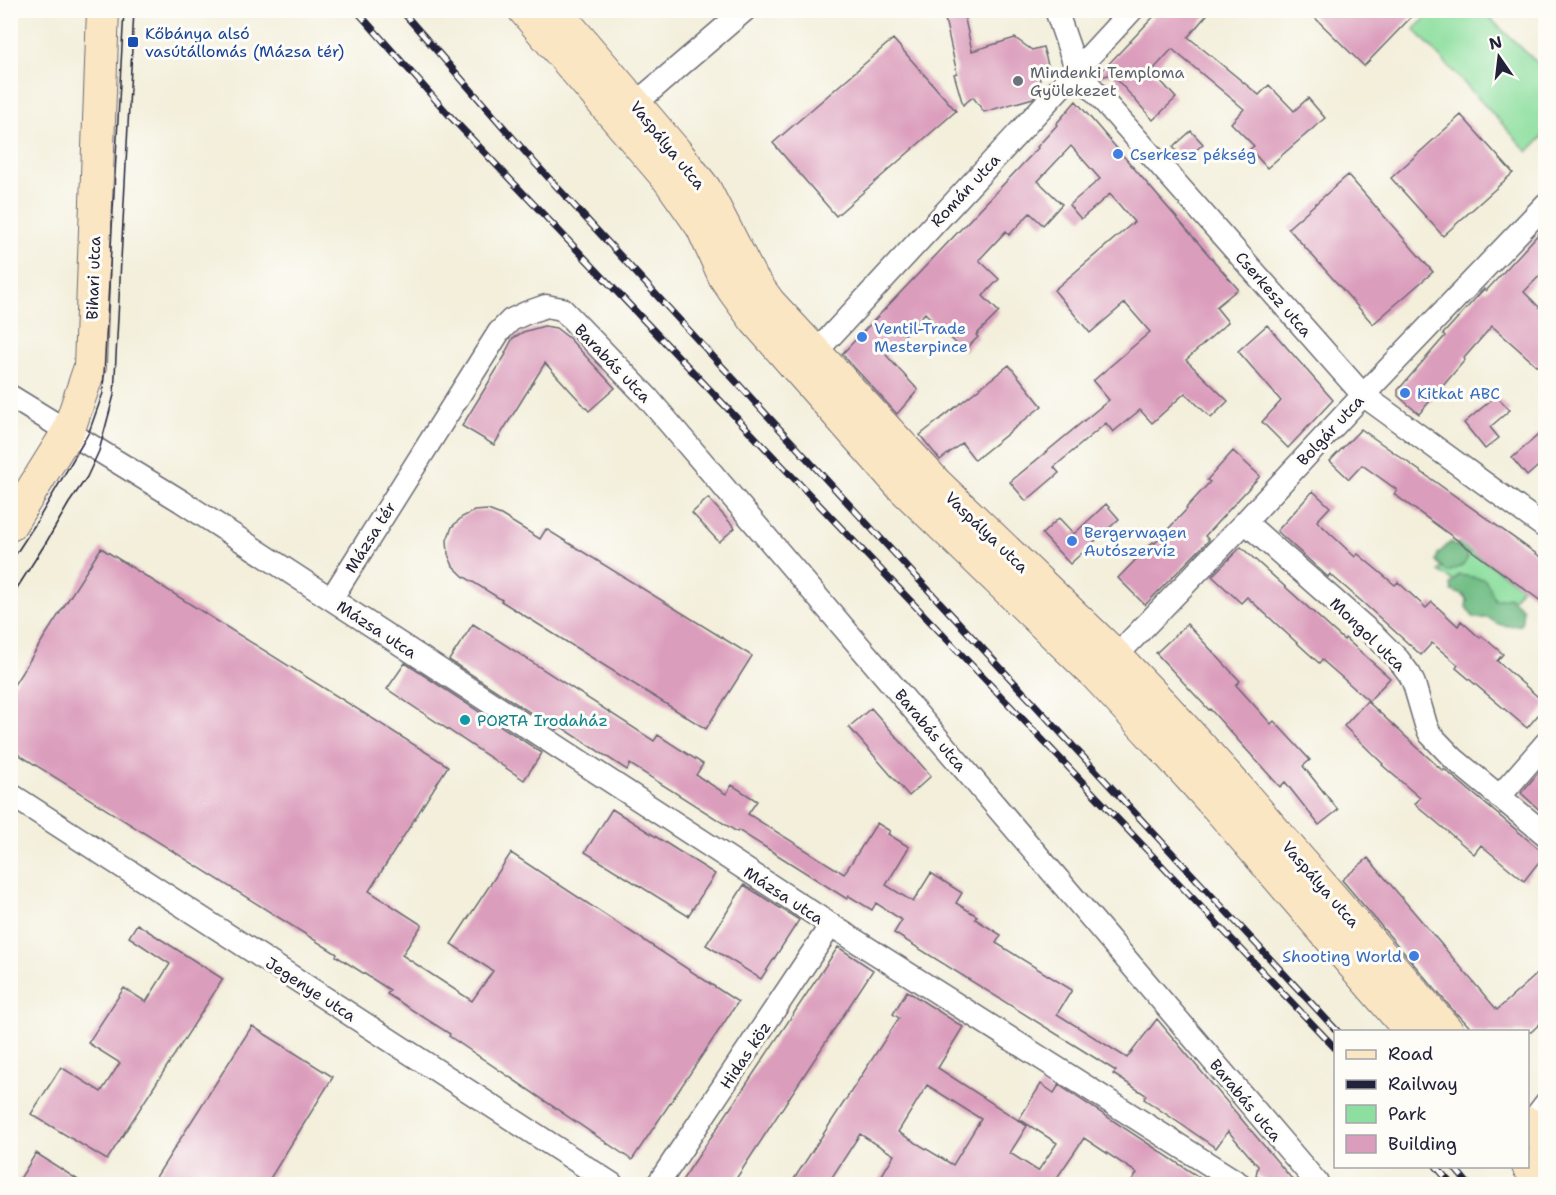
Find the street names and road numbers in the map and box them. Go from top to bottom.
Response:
street label: Vaspálya utca [625,97,710,194]
street label: Román utca [926,149,1005,231]
street label: Bihari utca [82,236,105,320]
street label: Cserkesz utca [1231,247,1316,341]
street label: Barabás utca [570,320,655,407]
street label: Bolgár utca [1292,390,1369,470]
street label: Vaspálya utca [940,487,1033,578]
street label: Mázsa tér [340,498,401,577]
street label: Mongol utca [1325,593,1410,676]
street label: Mázsa utca [333,596,421,663]
street label: Barabás utca [890,685,971,776]
street label: Vaspálya utca [1277,837,1364,932]
street label: Mázsa utca [740,862,828,929]
street label: Jegenye utca [262,952,360,1026]
street label: Hidas köz [715,1018,776,1093]
street label: Barabás utca [1205,1055,1286,1146]

